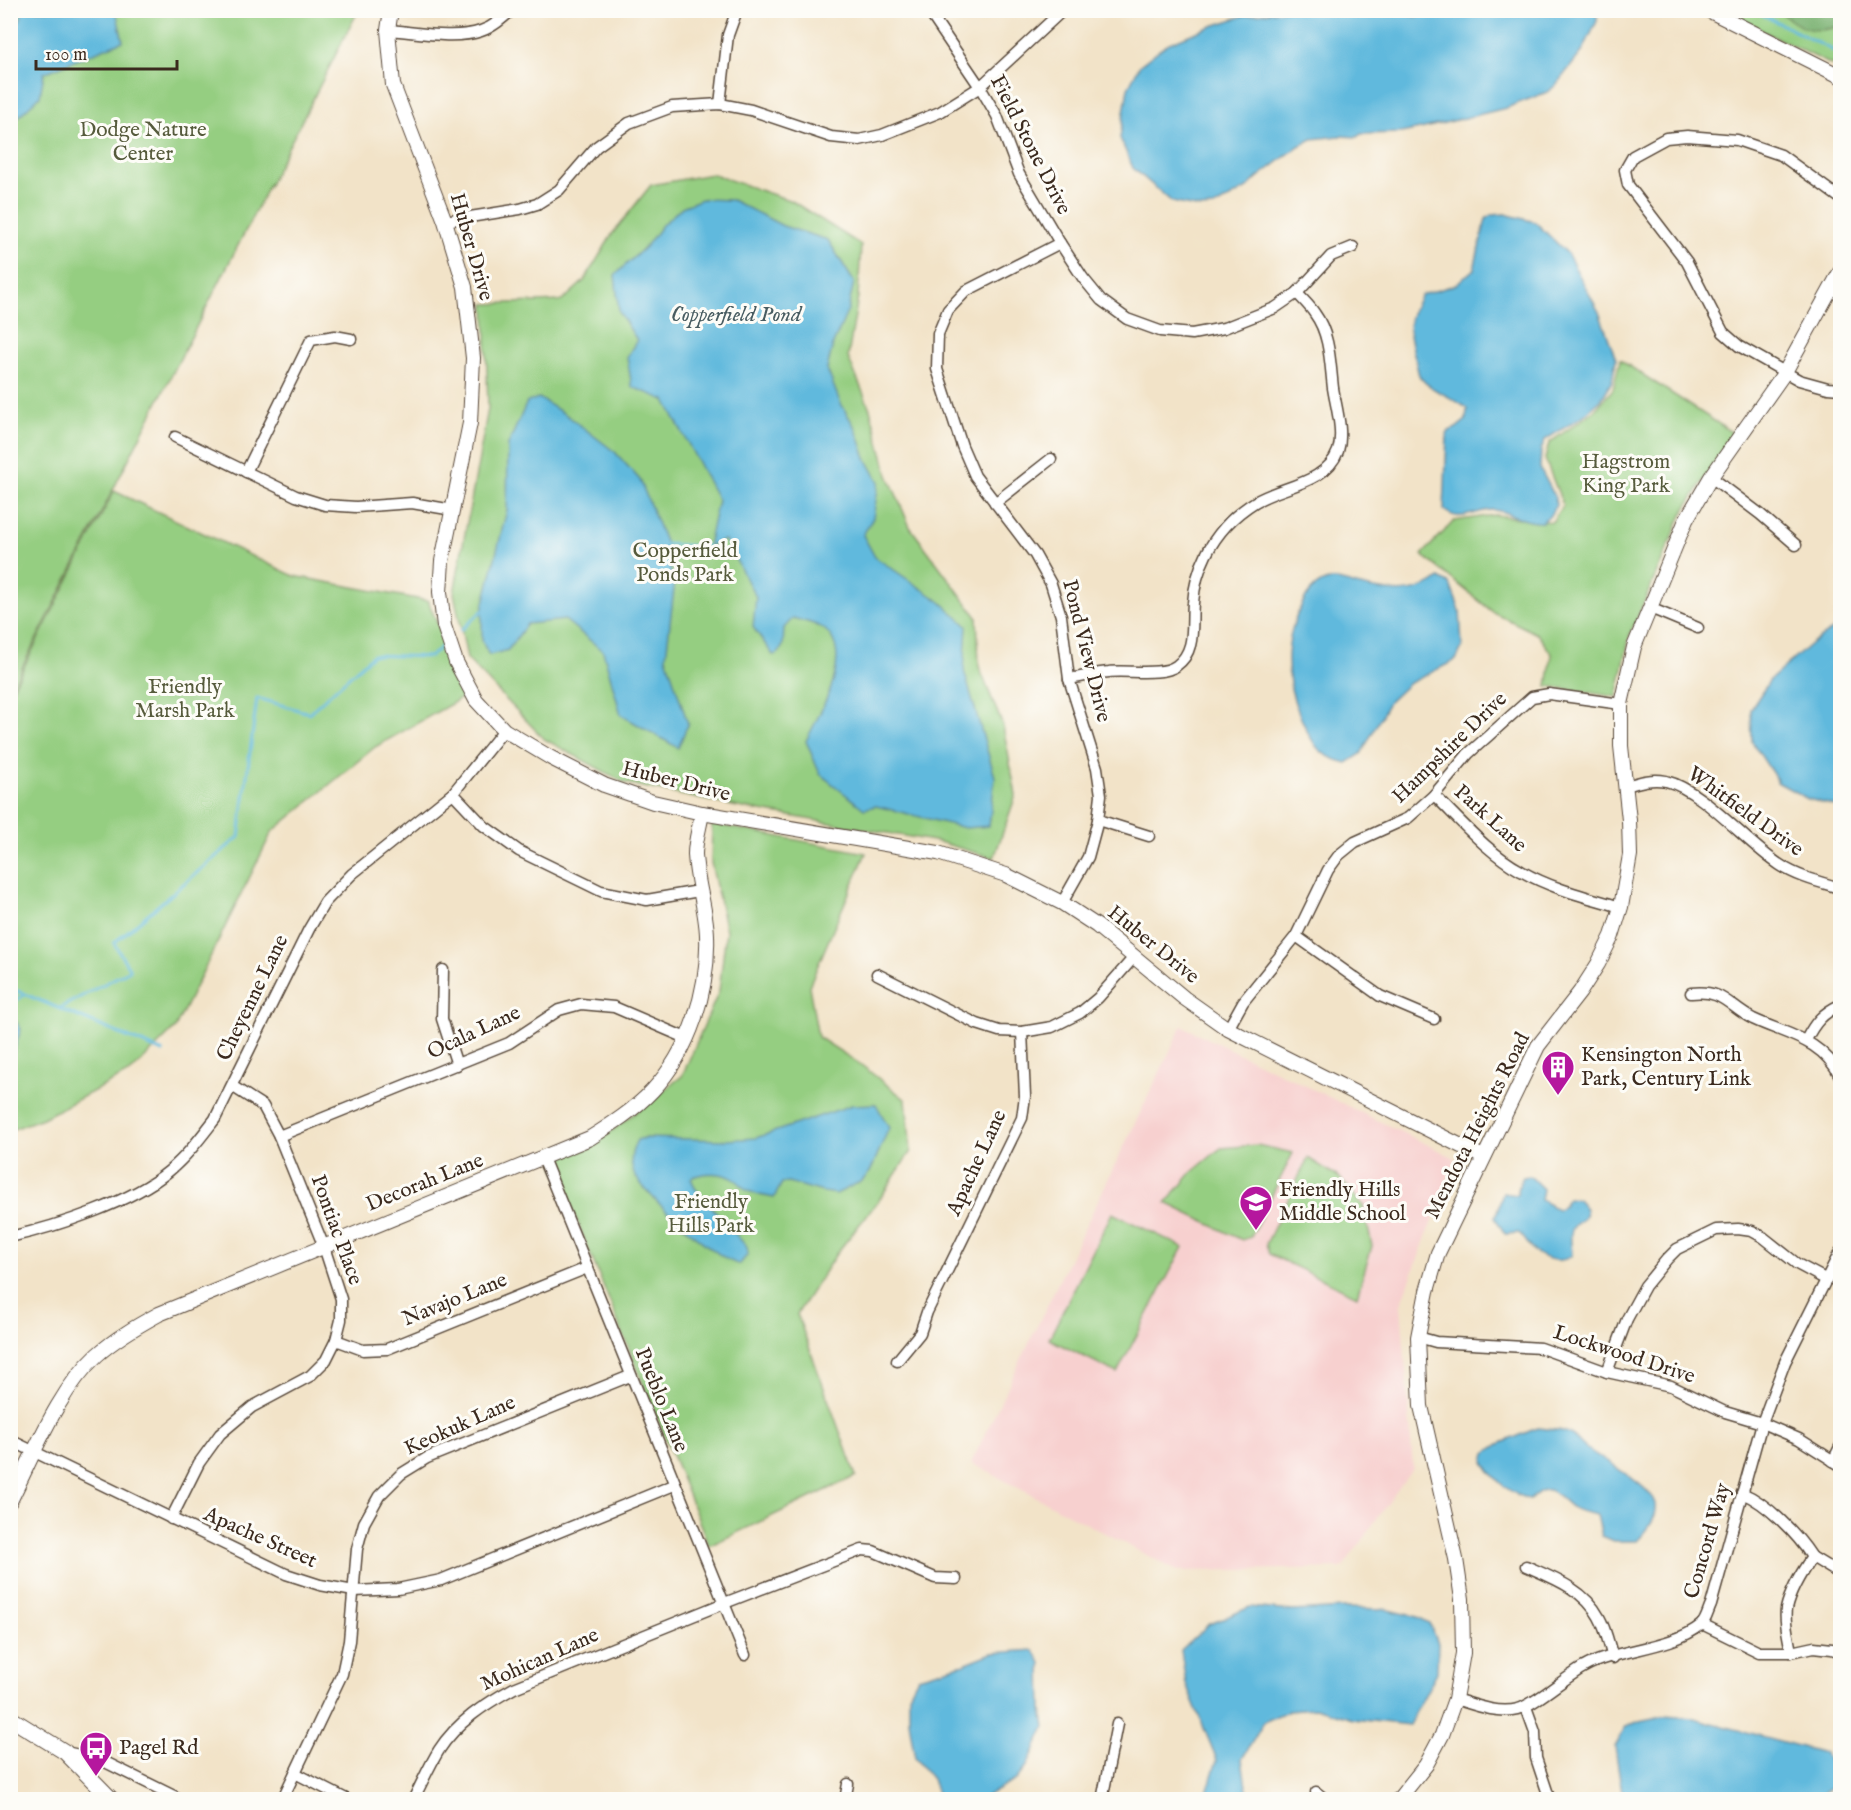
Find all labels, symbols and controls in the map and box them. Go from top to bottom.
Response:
scale bar [36,33,177,71]
text: 100 m [45,44,87,67]
street label: Field Stone Drive [983,71,1077,220]
park label: Dodge Nature Center [79,117,207,168]
street label: Huber Drive [443,190,499,304]
water label: Copperfield Pond [671,301,803,329]
park label: Hagstrom King Park [1582,449,1671,500]
park label: Copperfield Ponds Park [632,538,738,589]
street label: Pond View Drive [1055,577,1117,726]
park label: Friendly Marsh Park [135,674,236,725]
street label: Hampshire Drive [1387,686,1513,810]
street label: Huber Drive [619,756,733,809]
street label: Whitfield Drive [1682,761,1809,863]
street label: Park Lane [1448,779,1533,859]
street label: Huber Drive [1101,900,1205,991]
street label: Cheyenne Lane [211,930,295,1065]
street label: Ocala Lane [423,1000,525,1066]
street label: Mendota Heights Road [1419,1027,1537,1224]
place label: Kensington North Park, Century Link [1581,1042,1752,1093]
building icon: Kensington North Park, Century Link [1540,1049,1576,1096]
street label: Apache Lane [940,1105,1013,1221]
street label: Decorah Lane [362,1147,488,1219]
street label: Pontiac Place [304,1171,369,1289]
place label: Friendly Hills Middle School [1279,1177,1406,1228]
school or university icon: Friendly Hills Middle School [1238,1184,1274,1231]
park label: Friendly Hills Park [667,1189,755,1240]
street label: Navajo Lane [399,1267,512,1333]
street label: Lockwood Drive [1550,1319,1699,1391]
street label: Pueblo Lane [628,1344,694,1456]
street label: Keokuk Lane [400,1389,520,1463]
street label: Concord Way [1679,1479,1738,1602]
street label: Apache Street [198,1501,321,1575]
street label: Mohican Lane [477,1622,603,1698]
bus stop icon: Pagel Rd [78,1730,114,1777]
place label: Pagel Rd [119,1735,199,1762]

